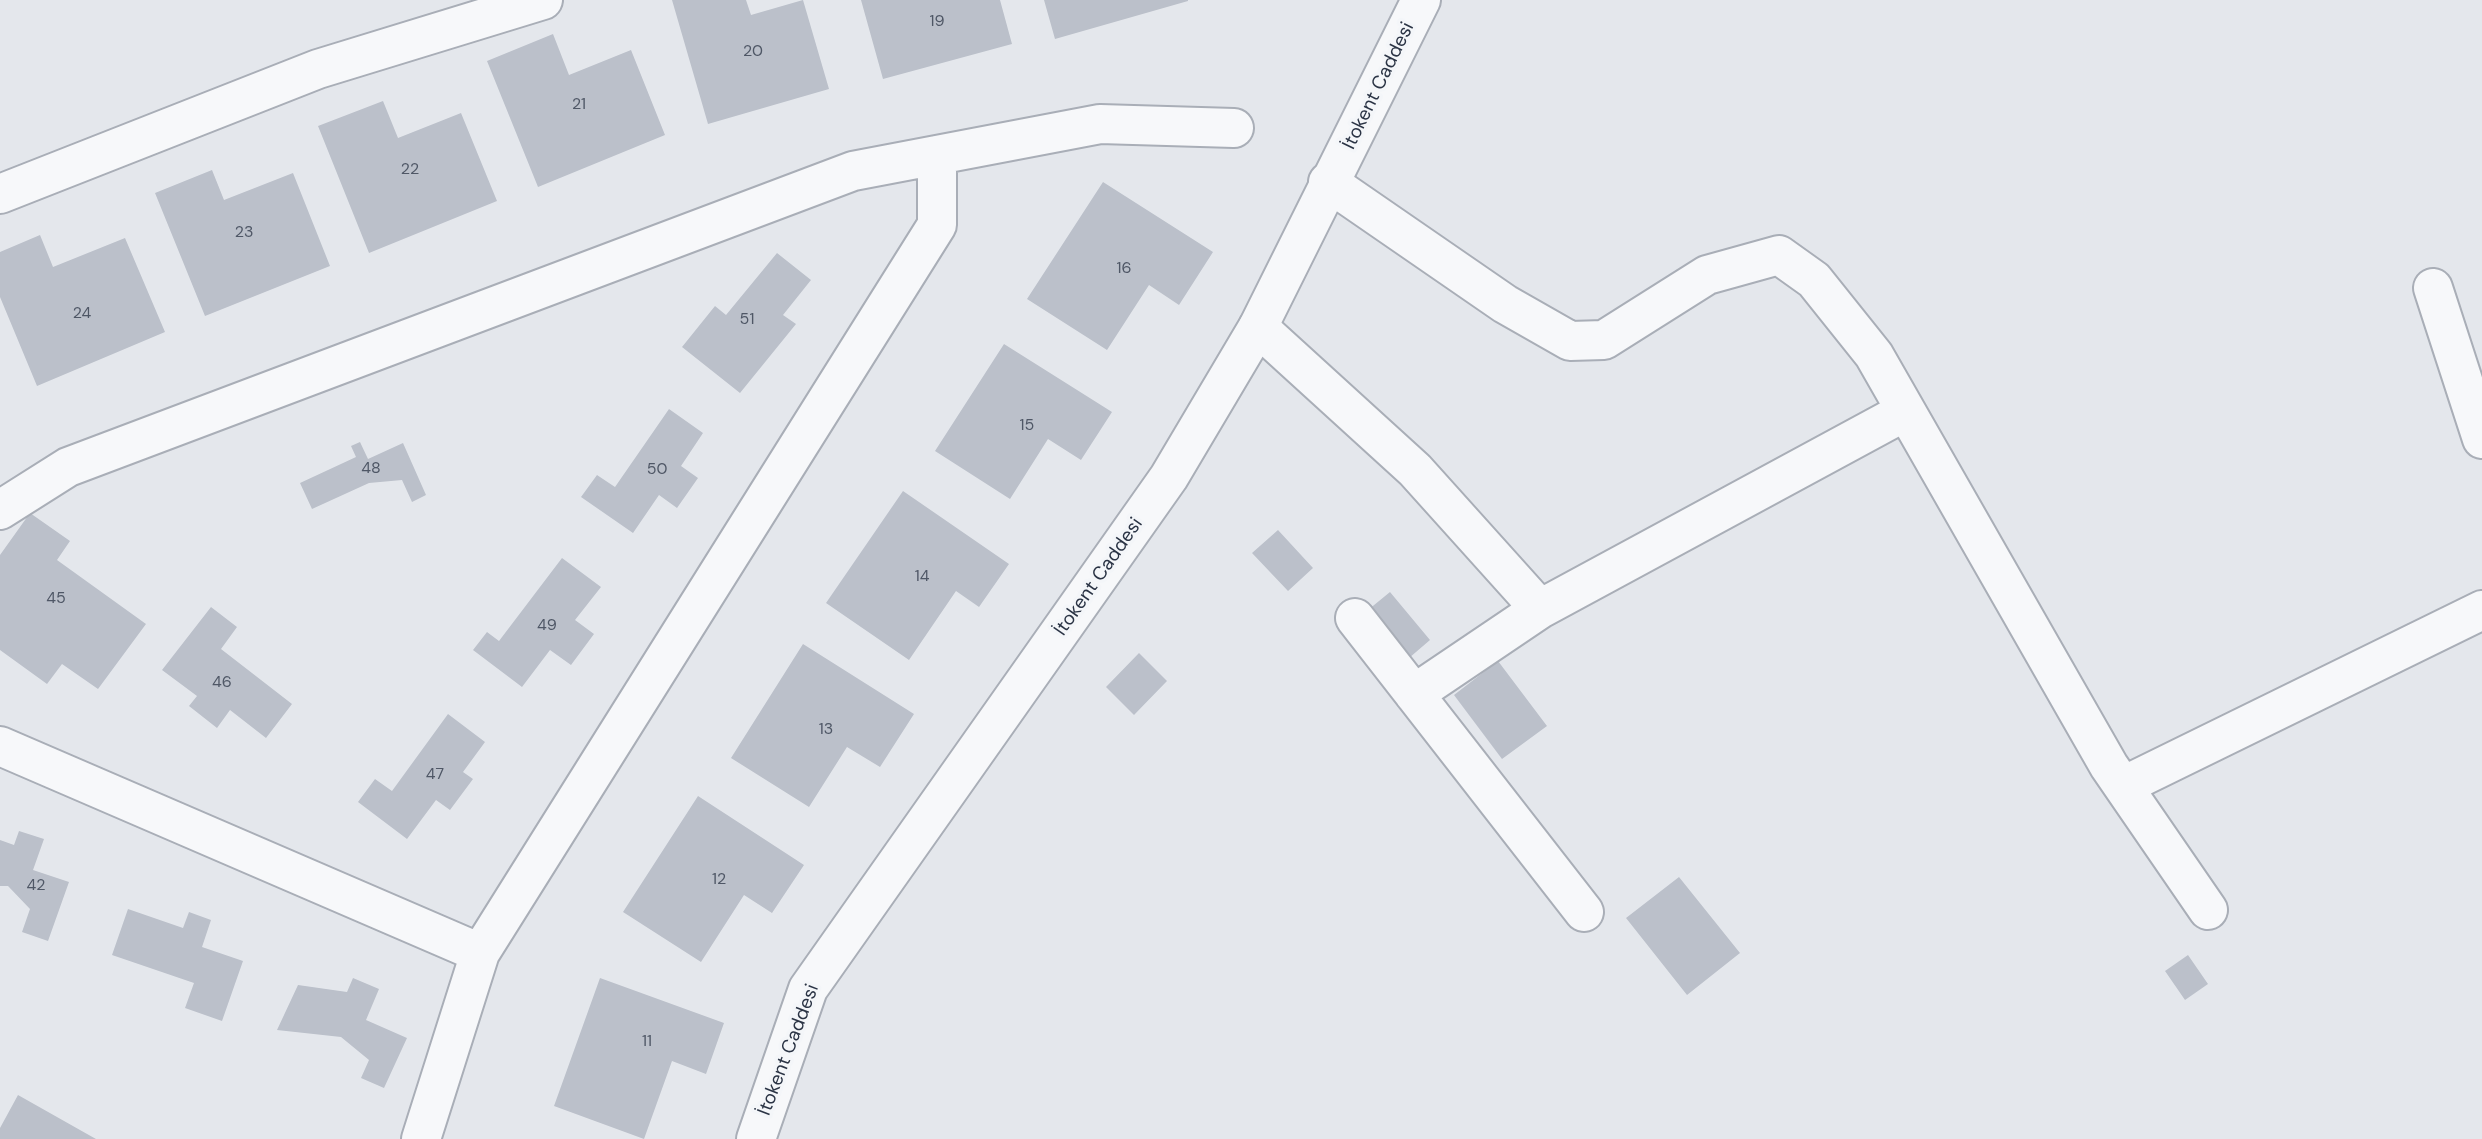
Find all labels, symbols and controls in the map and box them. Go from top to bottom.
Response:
house number: 19 [929,12,945,32]
street label: İtokent Caddesi [1338,19,1420,153]
house number: 20 [743,42,763,62]
house number: 21 [572,95,586,115]
house number: 22 [401,160,419,180]
house number: 23 [235,223,253,243]
house number: 16 [1116,259,1132,279]
house number: 24 [73,304,91,324]
house number: 51 [740,310,754,330]
house number: 15 [1020,416,1034,436]
house number: 48 [361,459,381,479]
house number: 50 [647,460,667,480]
street label: İtokent Caddesi [1050,514,1148,640]
house number: 14 [915,567,929,587]
house number: 45 [46,589,66,609]
house number: 49 [537,616,557,636]
house number: 46 [212,673,232,693]
house number: 13 [819,720,833,740]
house number: 47 [426,765,444,785]
house number: 12 [712,870,726,890]
house number: 42 [27,876,45,896]
street label: İtokent Caddesi [754,981,824,1119]
house number: 11 [642,1032,652,1052]

